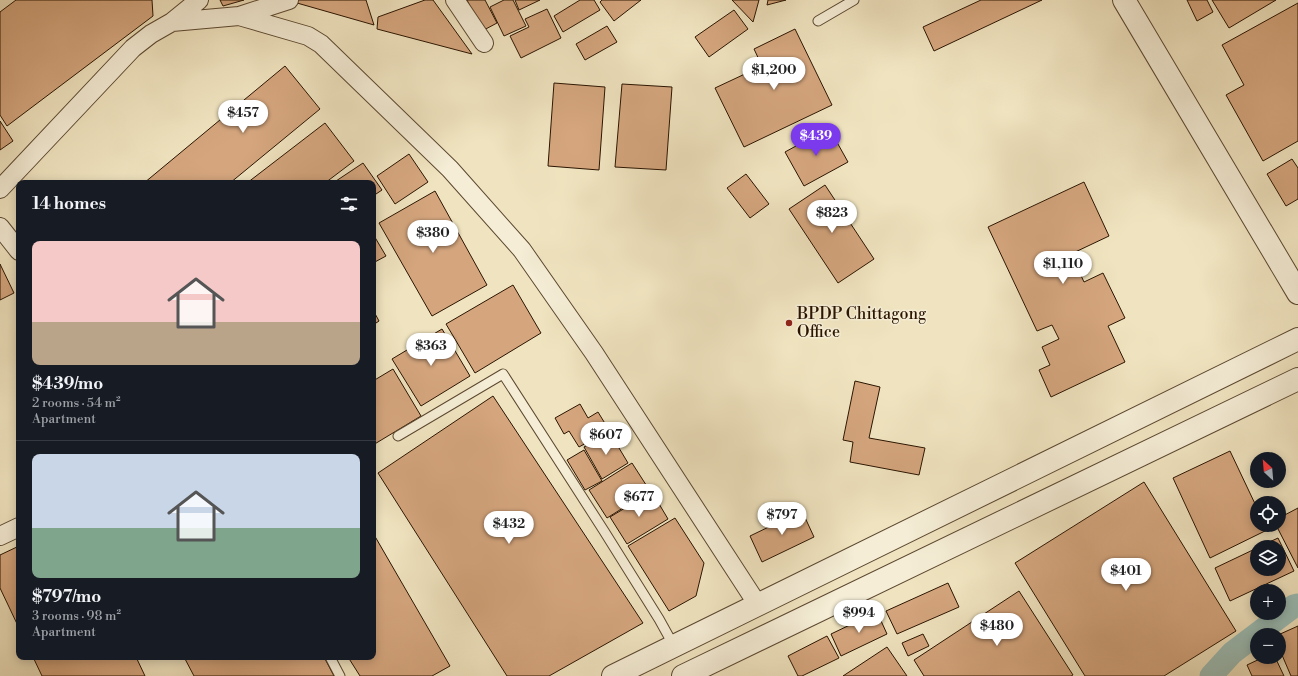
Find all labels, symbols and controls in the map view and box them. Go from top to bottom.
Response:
pin: $1,200 [741,57,807,91]
text: $1,200 [751,62,797,78]
pin: $457 [219,100,267,134]
text: $457 [227,105,259,121]
pin: $439 [792,123,840,157]
text: $439 [800,128,832,144]
text: 14 homes [32,193,106,215]
icon: filters [338,193,360,215]
pin: $823 [808,200,856,234]
text: $823 [816,205,848,221]
pin: $380 [409,220,457,254]
text: $380 [416,225,450,241]
pin: $1,110 [1030,251,1096,285]
text: $1,110 [1043,256,1083,272]
icon: home [160,267,232,339]
place label: BPDP Chittagong Office [796,304,927,342]
marker: BPDP Chittagong Office [784,318,794,328]
pin: $363 [407,333,455,367]
text: $363 [415,338,447,354]
text: $439/mo [32,373,103,395]
text: 2 rooms · 54 m² [32,395,121,411]
text: Apartment [32,411,96,427]
pin: $607 [582,422,630,456]
text: $607 [590,427,622,443]
north arrow [1250,452,1286,488]
map controls [1250,452,1286,664]
icon: home [160,480,232,552]
pin: $677 [615,484,663,518]
text: $677 [624,489,654,505]
button: locate [1250,496,1286,532]
pin: $797 [758,502,806,536]
text: $797 [766,507,798,523]
pin: $432 [485,511,533,545]
text: $432 [493,516,525,532]
button: layers [1250,540,1286,576]
pin: $401 [1102,558,1150,592]
text: $401 [1110,563,1142,579]
button: + [1250,584,1286,620]
text: $797/mo [32,586,101,608]
pin: $994 [835,600,883,634]
text: $994 [843,605,875,621]
text: 3 rooms · 98 m² [32,608,121,624]
pin: $480 [973,613,1021,647]
text: $480 [980,618,1014,634]
text: Apartment [32,624,96,640]
button: − [1250,628,1286,664]

